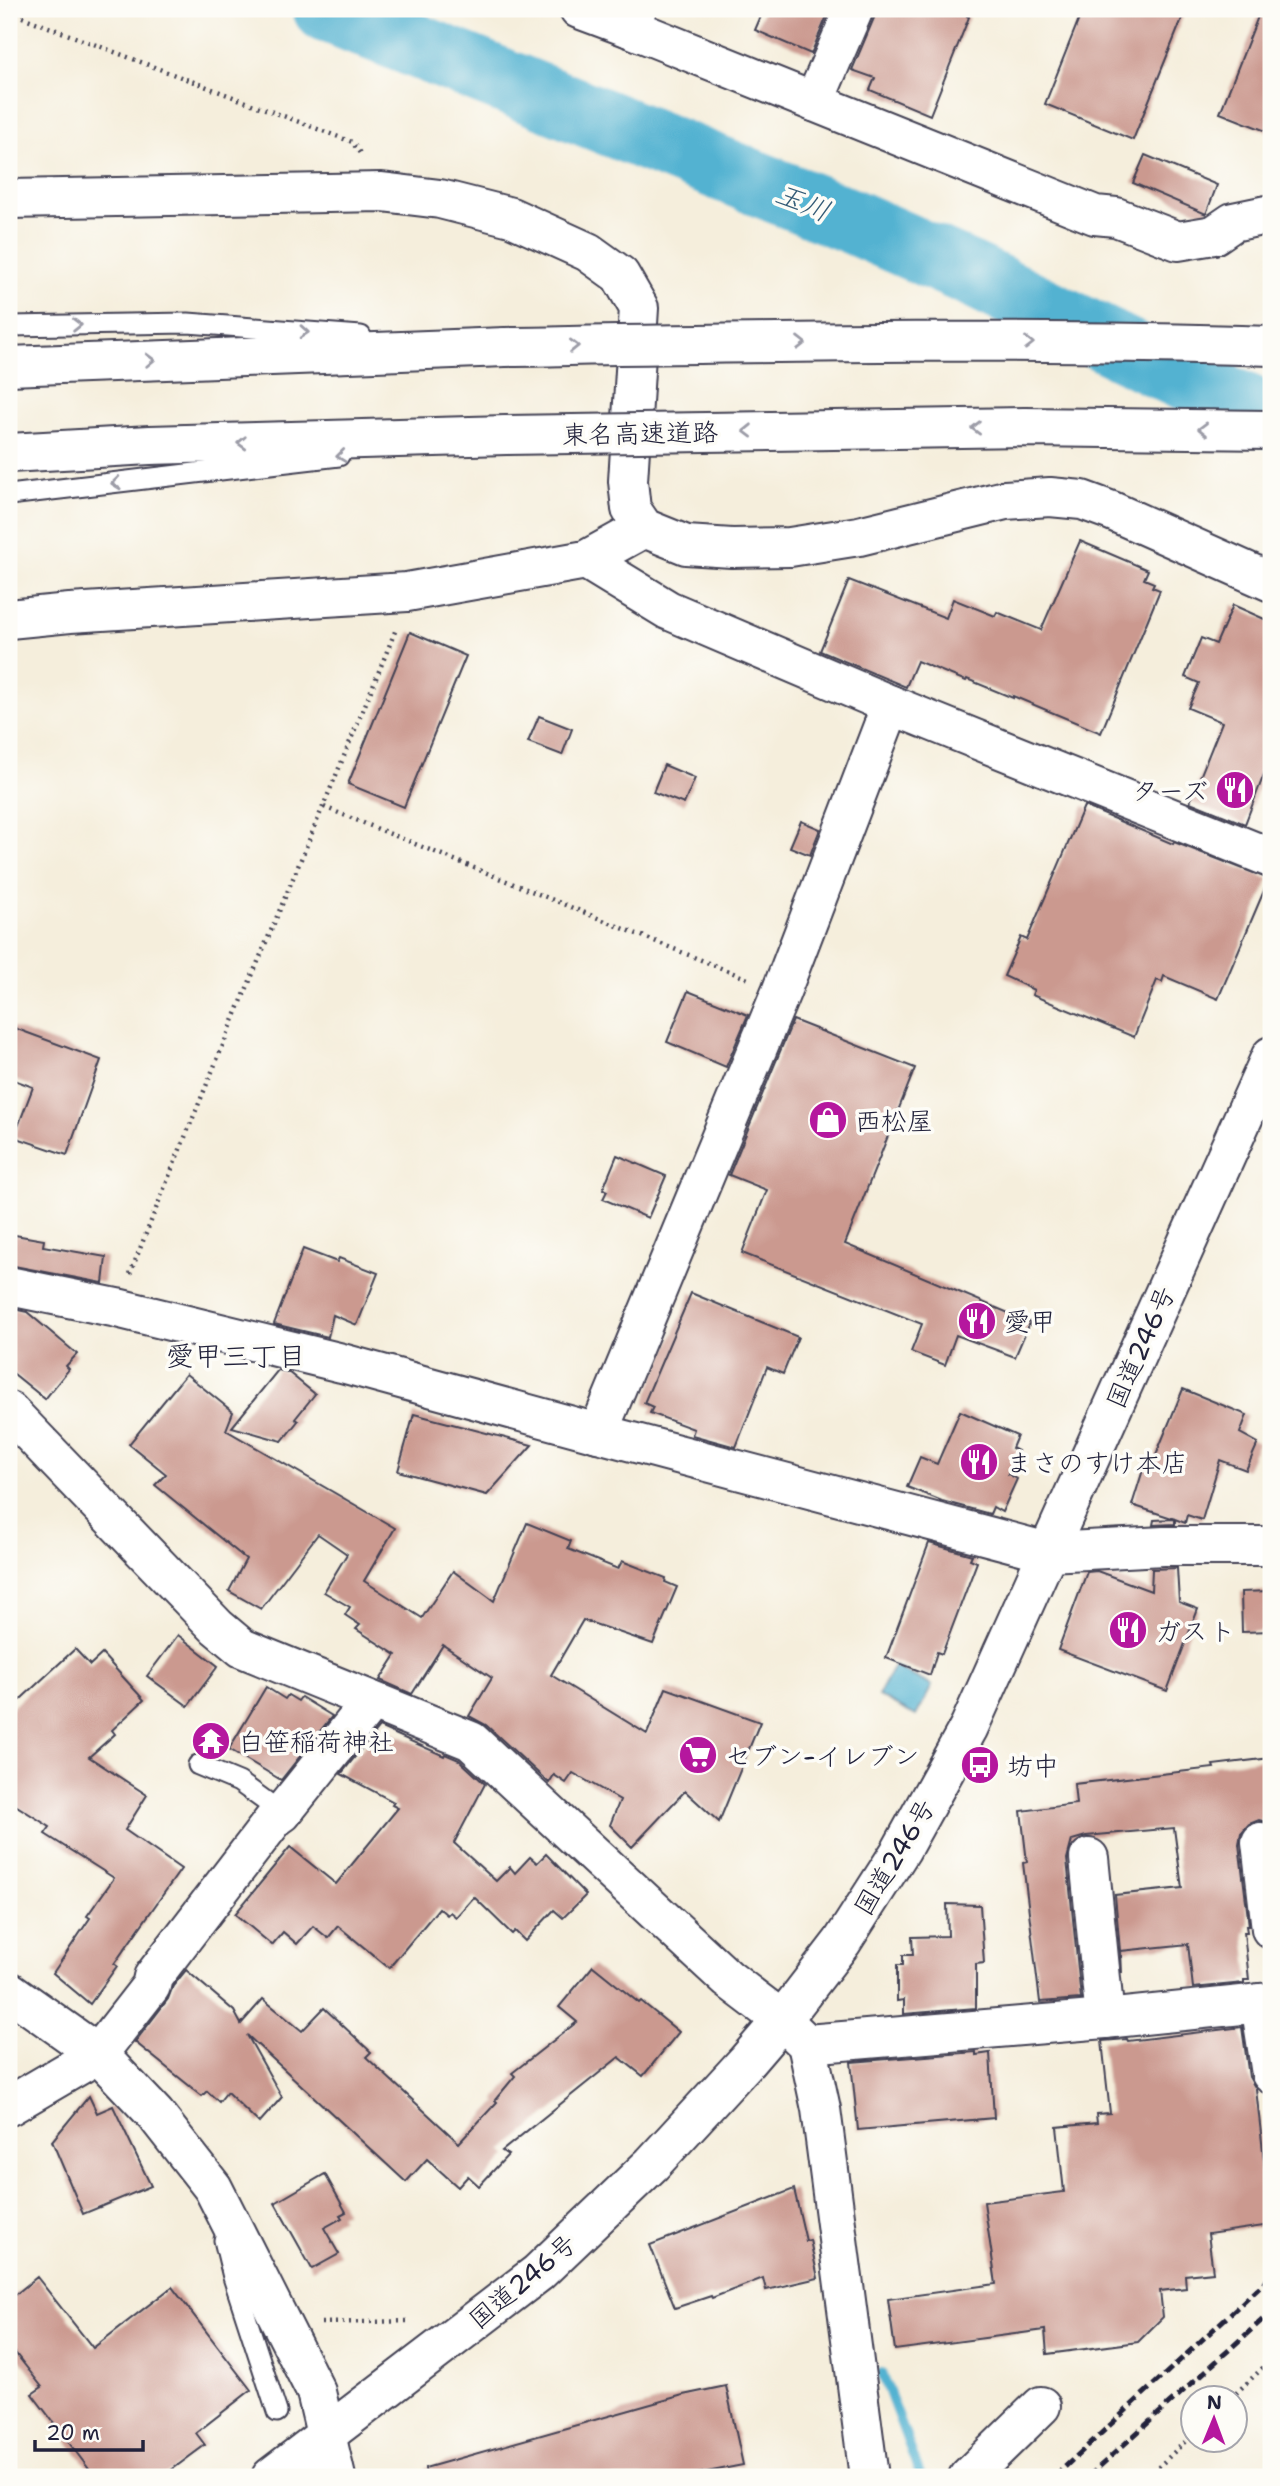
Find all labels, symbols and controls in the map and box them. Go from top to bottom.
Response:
water label: 玉川 [770,174,836,230]
one-way arrow [72,317,83,332]
one-way arrow [299,324,310,339]
one-way arrow [796,335,807,351]
one-way arrow [1024,335,1034,351]
one-way arrow [569,338,579,354]
one-way arrow [145,353,156,368]
street label: 東名高速道路 [562,414,718,452]
one-way arrow [970,420,980,436]
one-way arrow [1197,421,1208,437]
one-way arrow [742,424,753,439]
one-way arrow [236,435,247,450]
one-way arrow [336,449,347,464]
one-way arrow [110,475,121,490]
restaurant icon: ターズ [1214,769,1256,811]
place label: ターズ [1132,773,1208,808]
shop icon: 西松屋 [807,1099,849,1141]
place label: 西松屋 [855,1103,933,1138]
street label: 国道246号 [1097,1280,1183,1414]
restaurant icon: 愛甲 [956,1300,998,1342]
place label: 愛甲 [1004,1304,1056,1339]
district label: 愛甲三丁目 [166,1337,306,1375]
restaurant icon: まさのすけ本店 [958,1441,1000,1483]
place label: まさのすけ本店 [1006,1445,1187,1480]
restaurant icon: ガスト [1107,1609,1149,1651]
place label: ガスト [1155,1613,1236,1648]
temple icon: 白笹稲荷神社 [190,1720,232,1762]
place label: 白笹稲荷神社 [238,1724,394,1759]
supermarket icon: セブン-イレブン [677,1734,719,1776]
place label: セブン-イレブン [725,1738,920,1773]
bus stop icon: 坊中 [959,1744,1001,1786]
place label: 坊中 [1007,1748,1059,1783]
street label: 国道246号 [845,1792,943,1922]
street label: 国道246号 [461,2226,583,2336]
north arrow [1178,2384,1248,2454]
text: N [1207,2390,1222,2415]
scale bar [35,2409,144,2453]
text: 20 m [46,2419,100,2447]

